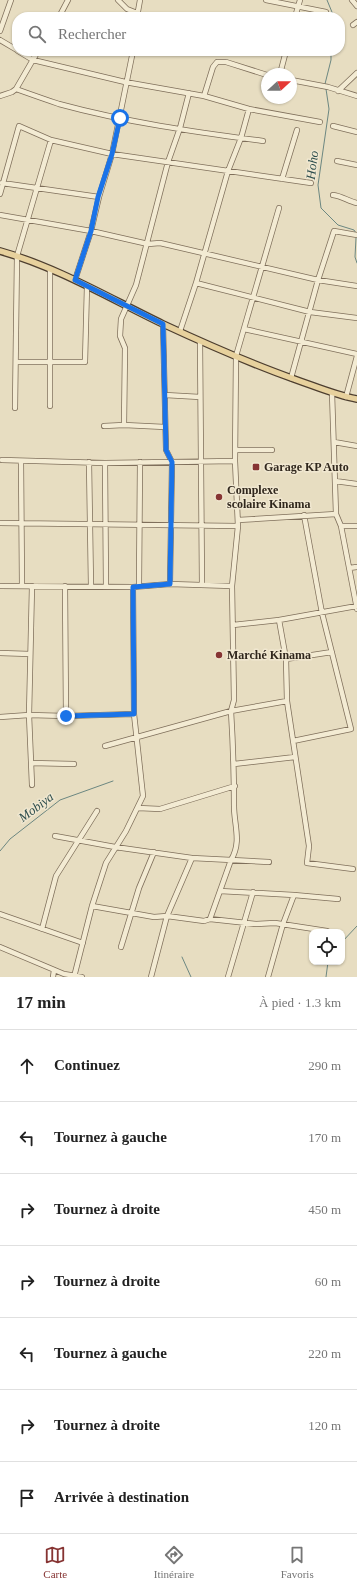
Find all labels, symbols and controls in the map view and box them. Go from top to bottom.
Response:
search box [12,12,345,56]
icon: search [26,23,48,45]
text: Rechercher [58,26,126,42]
north arrow [261,68,297,104]
route start [111,109,129,127]
water label: Hoho [303,149,321,181]
place label: Garage KP Auto [264,460,349,474]
marker: Garage KP Auto [251,462,261,472]
place label: Complexe scolaire Kinama [227,483,310,511]
marker: Complexe scolaire Kinama [214,492,224,502]
place label: Marché Kinama [227,648,311,662]
marker: Marché Kinama [214,650,224,660]
route end [57,707,75,725]
water label: Mobiya [15,789,57,826]
map controls [309,929,345,965]
button: locate [309,929,345,965]
text: 17 min [16,993,66,1012]
text: À pied · 1.3 km [259,995,341,1010]
icon: ahead [16,1055,38,1077]
text: Continuez [54,1057,120,1073]
text: 290 m [308,1058,341,1073]
icon: left [16,1127,38,1149]
text: Tournez à gauche [54,1129,167,1145]
text: 170 m [308,1130,341,1145]
icon: right [16,1199,38,1221]
text: Tournez à droite [54,1201,160,1217]
text: 450 m [308,1202,341,1217]
icon: right [16,1271,38,1293]
text: Tournez à droite [54,1273,160,1289]
text: 60 m [315,1274,341,1289]
icon: left [16,1343,38,1365]
text: Tournez à gauche [54,1345,167,1361]
text: 220 m [308,1346,341,1361]
icon: right [16,1415,38,1437]
text: Tournez à droite [54,1417,160,1433]
text: 120 m [308,1418,341,1433]
icon: arrive [16,1487,38,1509]
text: Arrivée à destination [54,1489,189,1505]
tab: Carte [43,1544,67,1580]
tab: Itinéraire [154,1544,194,1580]
tab: Favoris [281,1544,314,1580]

